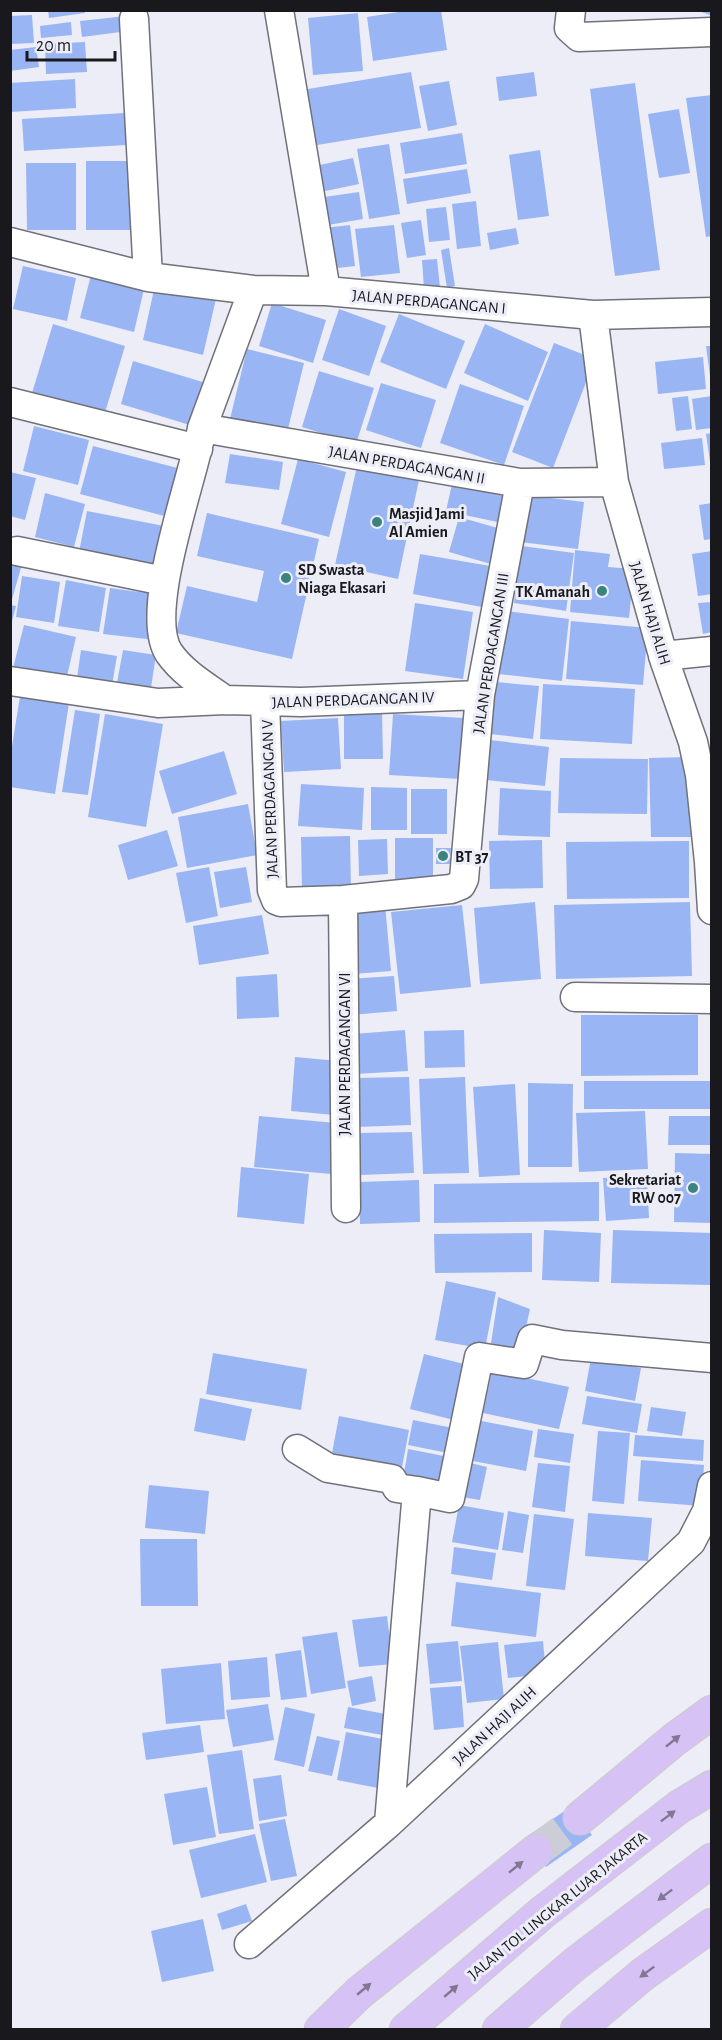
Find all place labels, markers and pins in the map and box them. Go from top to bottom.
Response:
place label: Masjid Jami Al Amien [389,506,465,540]
marker: Masjid Jami Al Amien [370,515,384,529]
place label: SD Swasta Niaga Ekasari [298,562,386,596]
marker: SD Swasta Niaga Ekasari [279,571,293,585]
place label: TK Amanah [516,584,590,600]
marker: TK Amanah [595,584,609,598]
marker: BT 37 [436,849,450,863]
place label: BT 37 [455,849,489,865]
place label: Sekretariat RW 007 [609,1172,682,1206]
marker: Sekretariat RW 007 [686,1181,700,1195]

